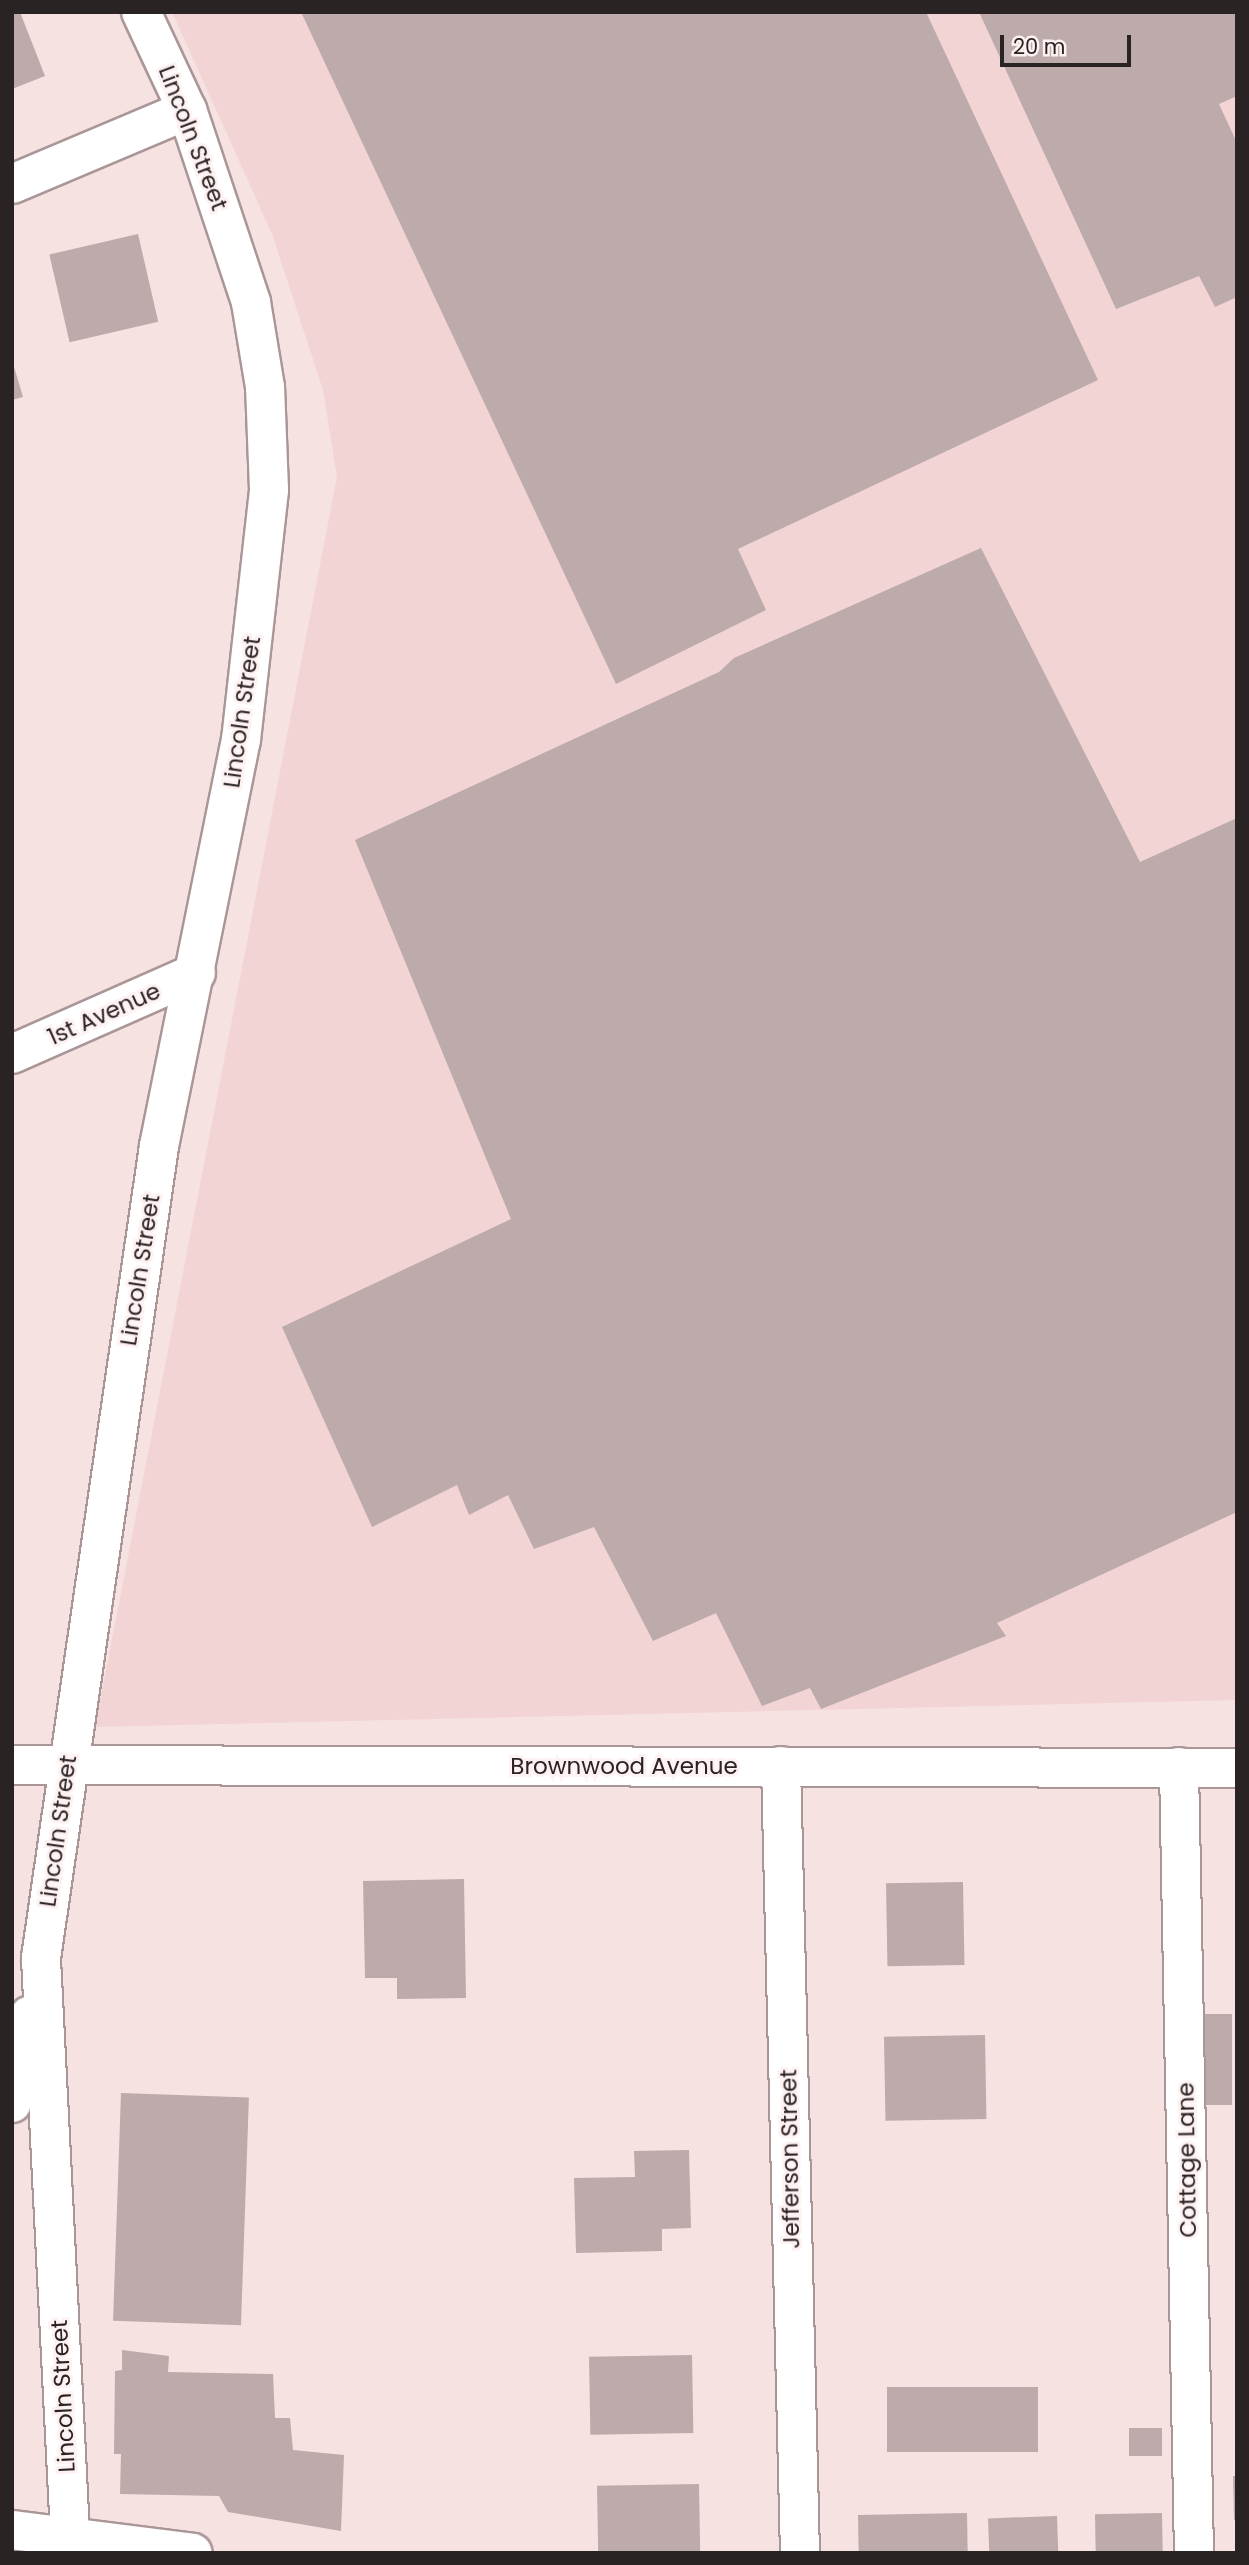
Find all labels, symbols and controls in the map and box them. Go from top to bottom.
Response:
scale bar [1004,21,1135,65]
text: 20 m [1013,32,1066,61]
street label: Lincoln Street [153,62,233,214]
street label: Lincoln Street [218,634,266,790]
street label: 1st Avenue [43,977,165,1051]
street label: Lincoln Street [114,1192,166,1348]
street label: Brownwood Avenue [510,1752,738,1780]
street label: Lincoln Street [34,1753,82,1909]
street label: Jefferson Street [775,2069,805,2249]
street label: Cottage Lane [1172,2082,1202,2238]
street label: Lincoln Street [45,2319,81,2473]

